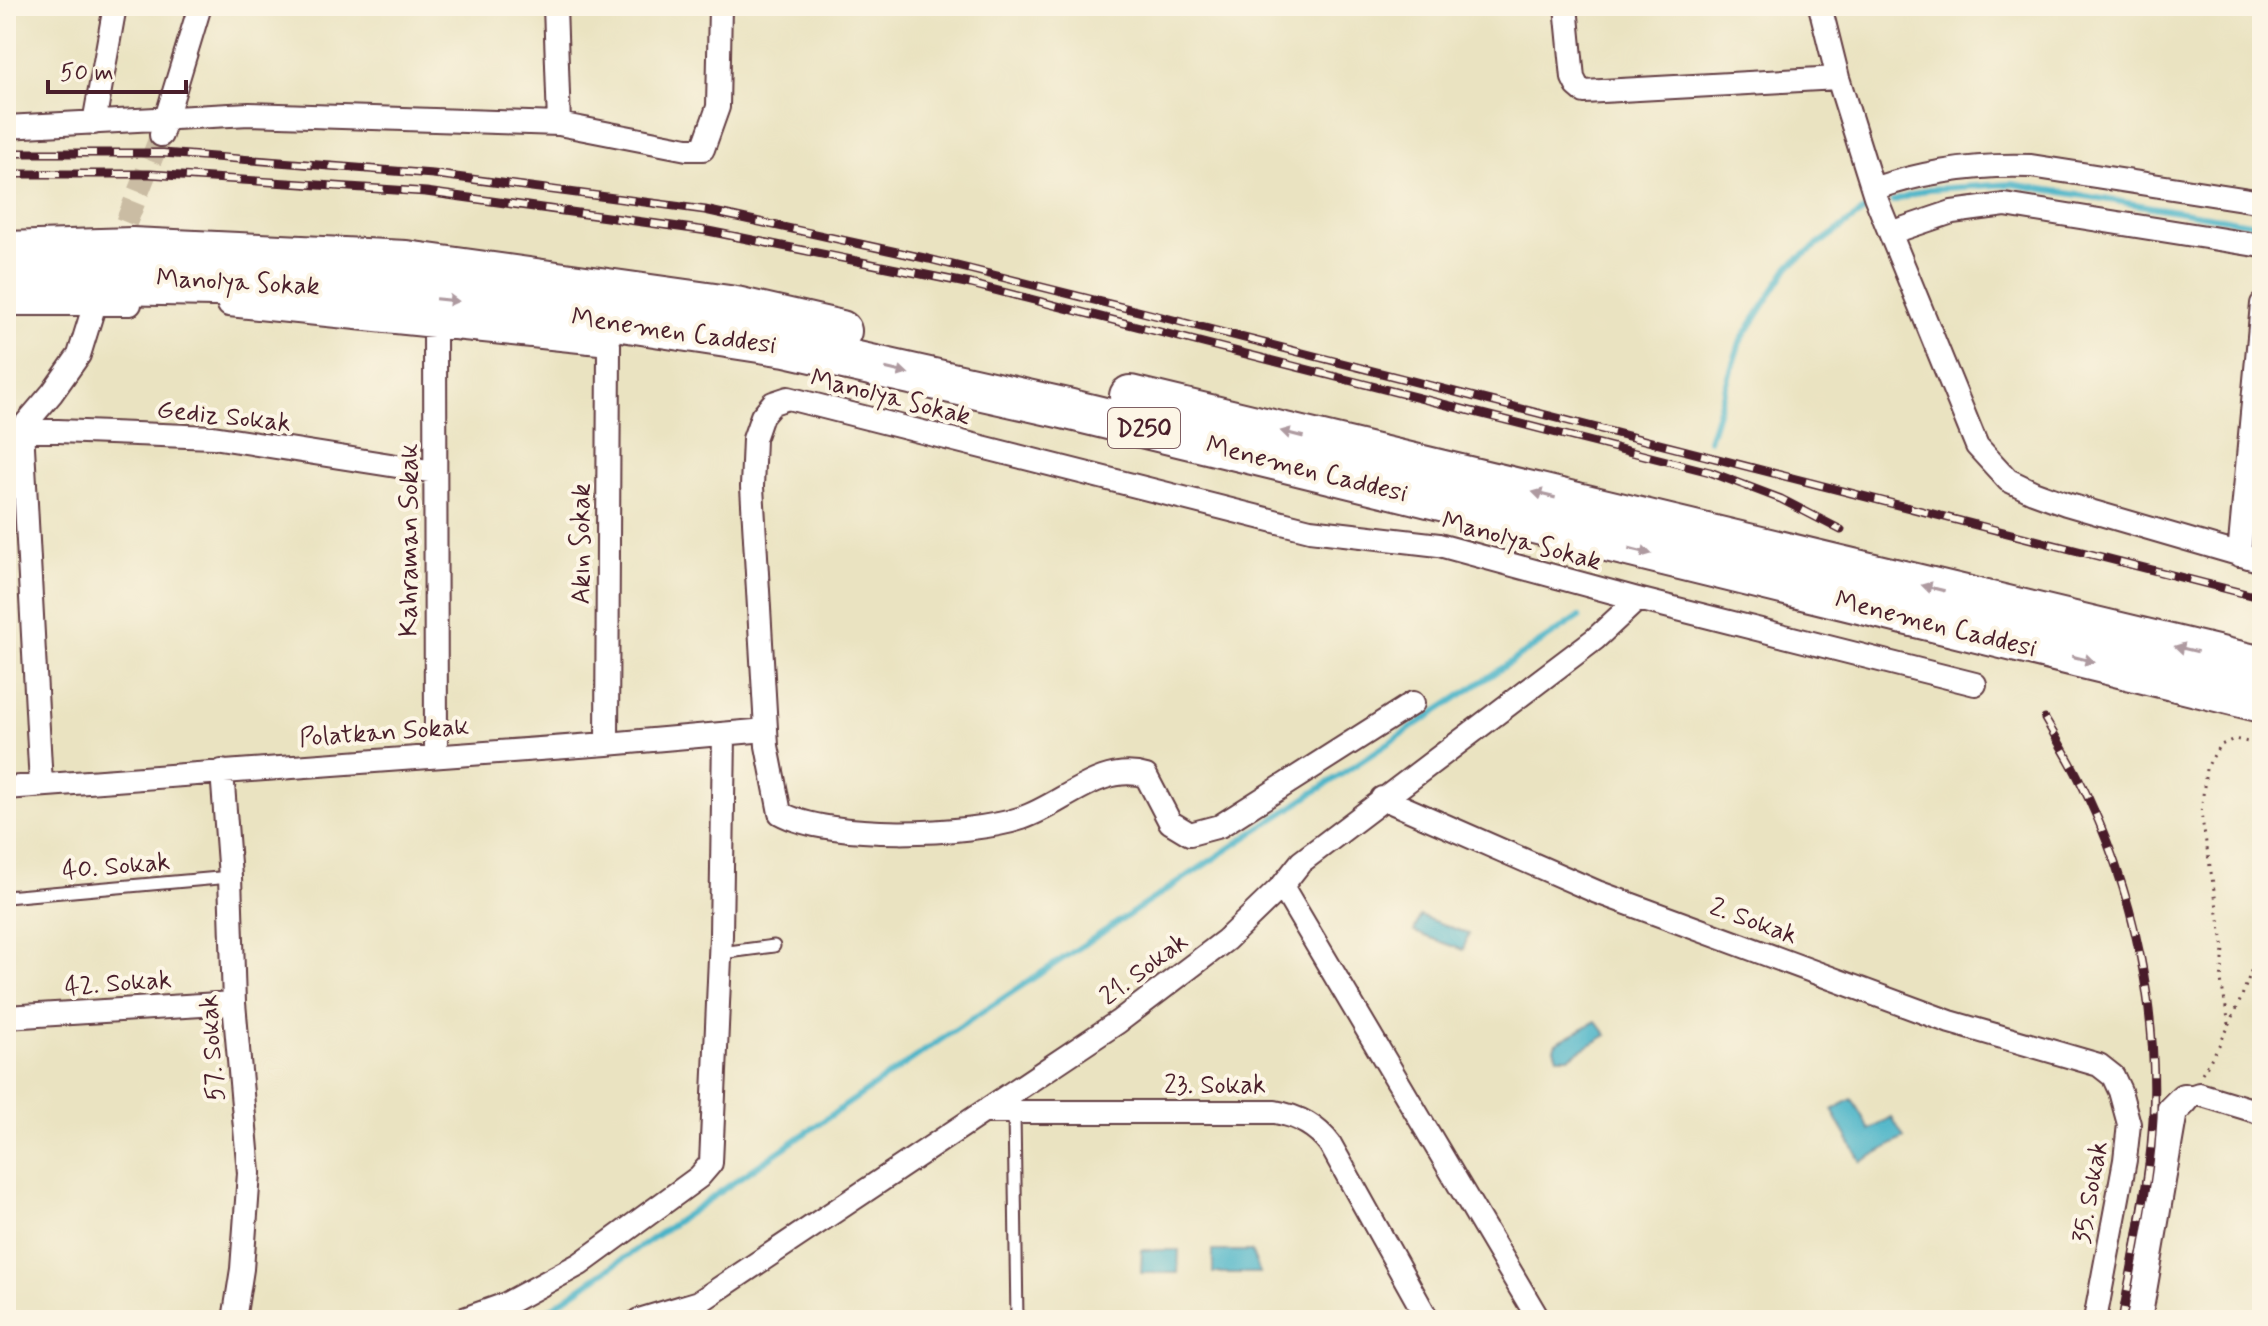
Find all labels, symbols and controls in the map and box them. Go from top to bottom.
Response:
scale bar [48,44,186,94]
text: 50 m [60,58,114,89]
street label: Manolya Sokak [155,262,321,304]
one-way arrow [435,293,460,306]
street label: Menemen Caddesi [569,301,778,363]
street label: Manolya Sokak [807,362,974,434]
one-way arrow [885,365,910,378]
street label: Gediz Sokak [155,393,293,441]
road number: D250 [1108,408,1180,448]
one-way arrow [1279,427,1304,439]
street label: Menemen Caddesi [1202,428,1411,511]
street label: Kahraman Sokak [393,443,427,637]
street label: Akın Sokak [565,483,599,605]
one-way arrow [1532,488,1557,500]
street label: Manolya Sokak [1438,504,1605,580]
one-way arrow [1628,545,1653,558]
one-way arrow [1921,582,1946,594]
street label: Menemen Caddesi [1831,583,2040,666]
one-way arrow [2174,642,2199,655]
one-way arrow [2071,653,2096,665]
street label: Polatkan Sokak [298,710,471,756]
street label: 40. Sokak [61,845,172,889]
street label: 2. Sokak [1705,890,1802,953]
street label: 21. Sokak [1093,925,1195,1014]
street label: 42. Sokak [64,963,173,1005]
street label: 57. Sokak [192,993,234,1102]
street label: 23. Sokak [1164,1069,1266,1103]
street label: 35. Sokak [2065,1138,2117,1246]

